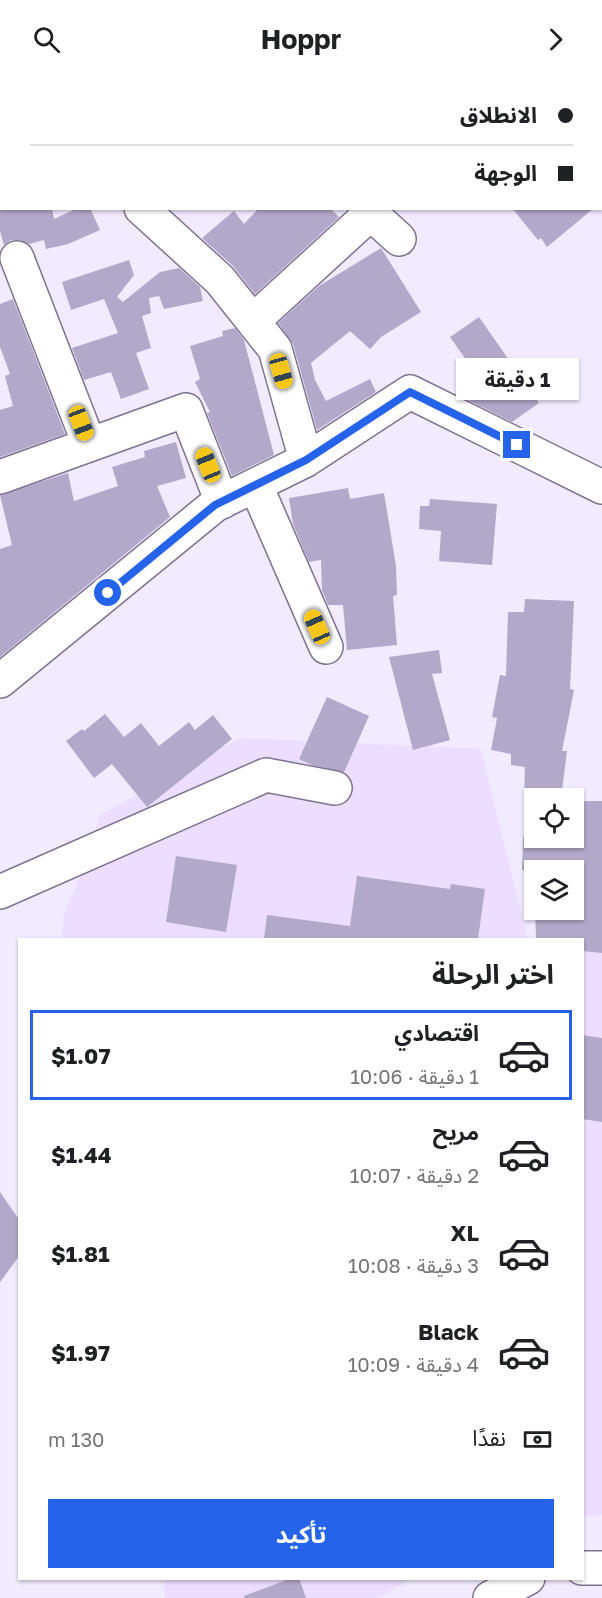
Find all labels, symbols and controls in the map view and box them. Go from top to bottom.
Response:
icon: search [30,23,63,56]
text: Hoppr [261,23,341,55]
icon: forward [539,23,572,56]
text: الانطلاق [460,101,537,128]
text: الوجهة [474,159,537,186]
car [267,351,295,391]
callout: 1 دقيقة [456,358,578,400]
text: 1 دقيقة [485,367,550,391]
car [66,403,96,443]
route end [503,431,530,458]
car [193,445,223,485]
route start [94,579,121,606]
car [301,607,333,647]
map controls [524,788,584,920]
button: locate [524,788,584,848]
button: layers [524,860,584,920]
text: اختر الرحلة [432,958,554,990]
text: اقتصادي [394,1019,479,1046]
icon: car [497,1028,551,1082]
text: $1.07 [51,1042,110,1069]
text: 1 دقيقة · 10:06 [350,1064,479,1088]
text: مريح [433,1118,479,1145]
icon: car [497,1127,551,1181]
text: $1.44 [51,1141,112,1168]
text: 2 دقيقة · 10:07 [350,1163,479,1187]
text: XL [451,1219,479,1246]
icon: car [497,1226,551,1280]
text: $1.81 [51,1240,110,1267]
text: 3 دقيقة · 10:08 [348,1253,479,1277]
text: Black [418,1318,479,1345]
icon: car [497,1325,551,1379]
text: $1.97 [51,1339,110,1366]
text: 4 دقيقة · 10:09 [348,1352,479,1376]
icon: cash [521,1423,554,1456]
text: نقدًا [472,1424,506,1451]
text: 130 m [48,1427,105,1451]
button: تأكيد [48,1499,554,1568]

